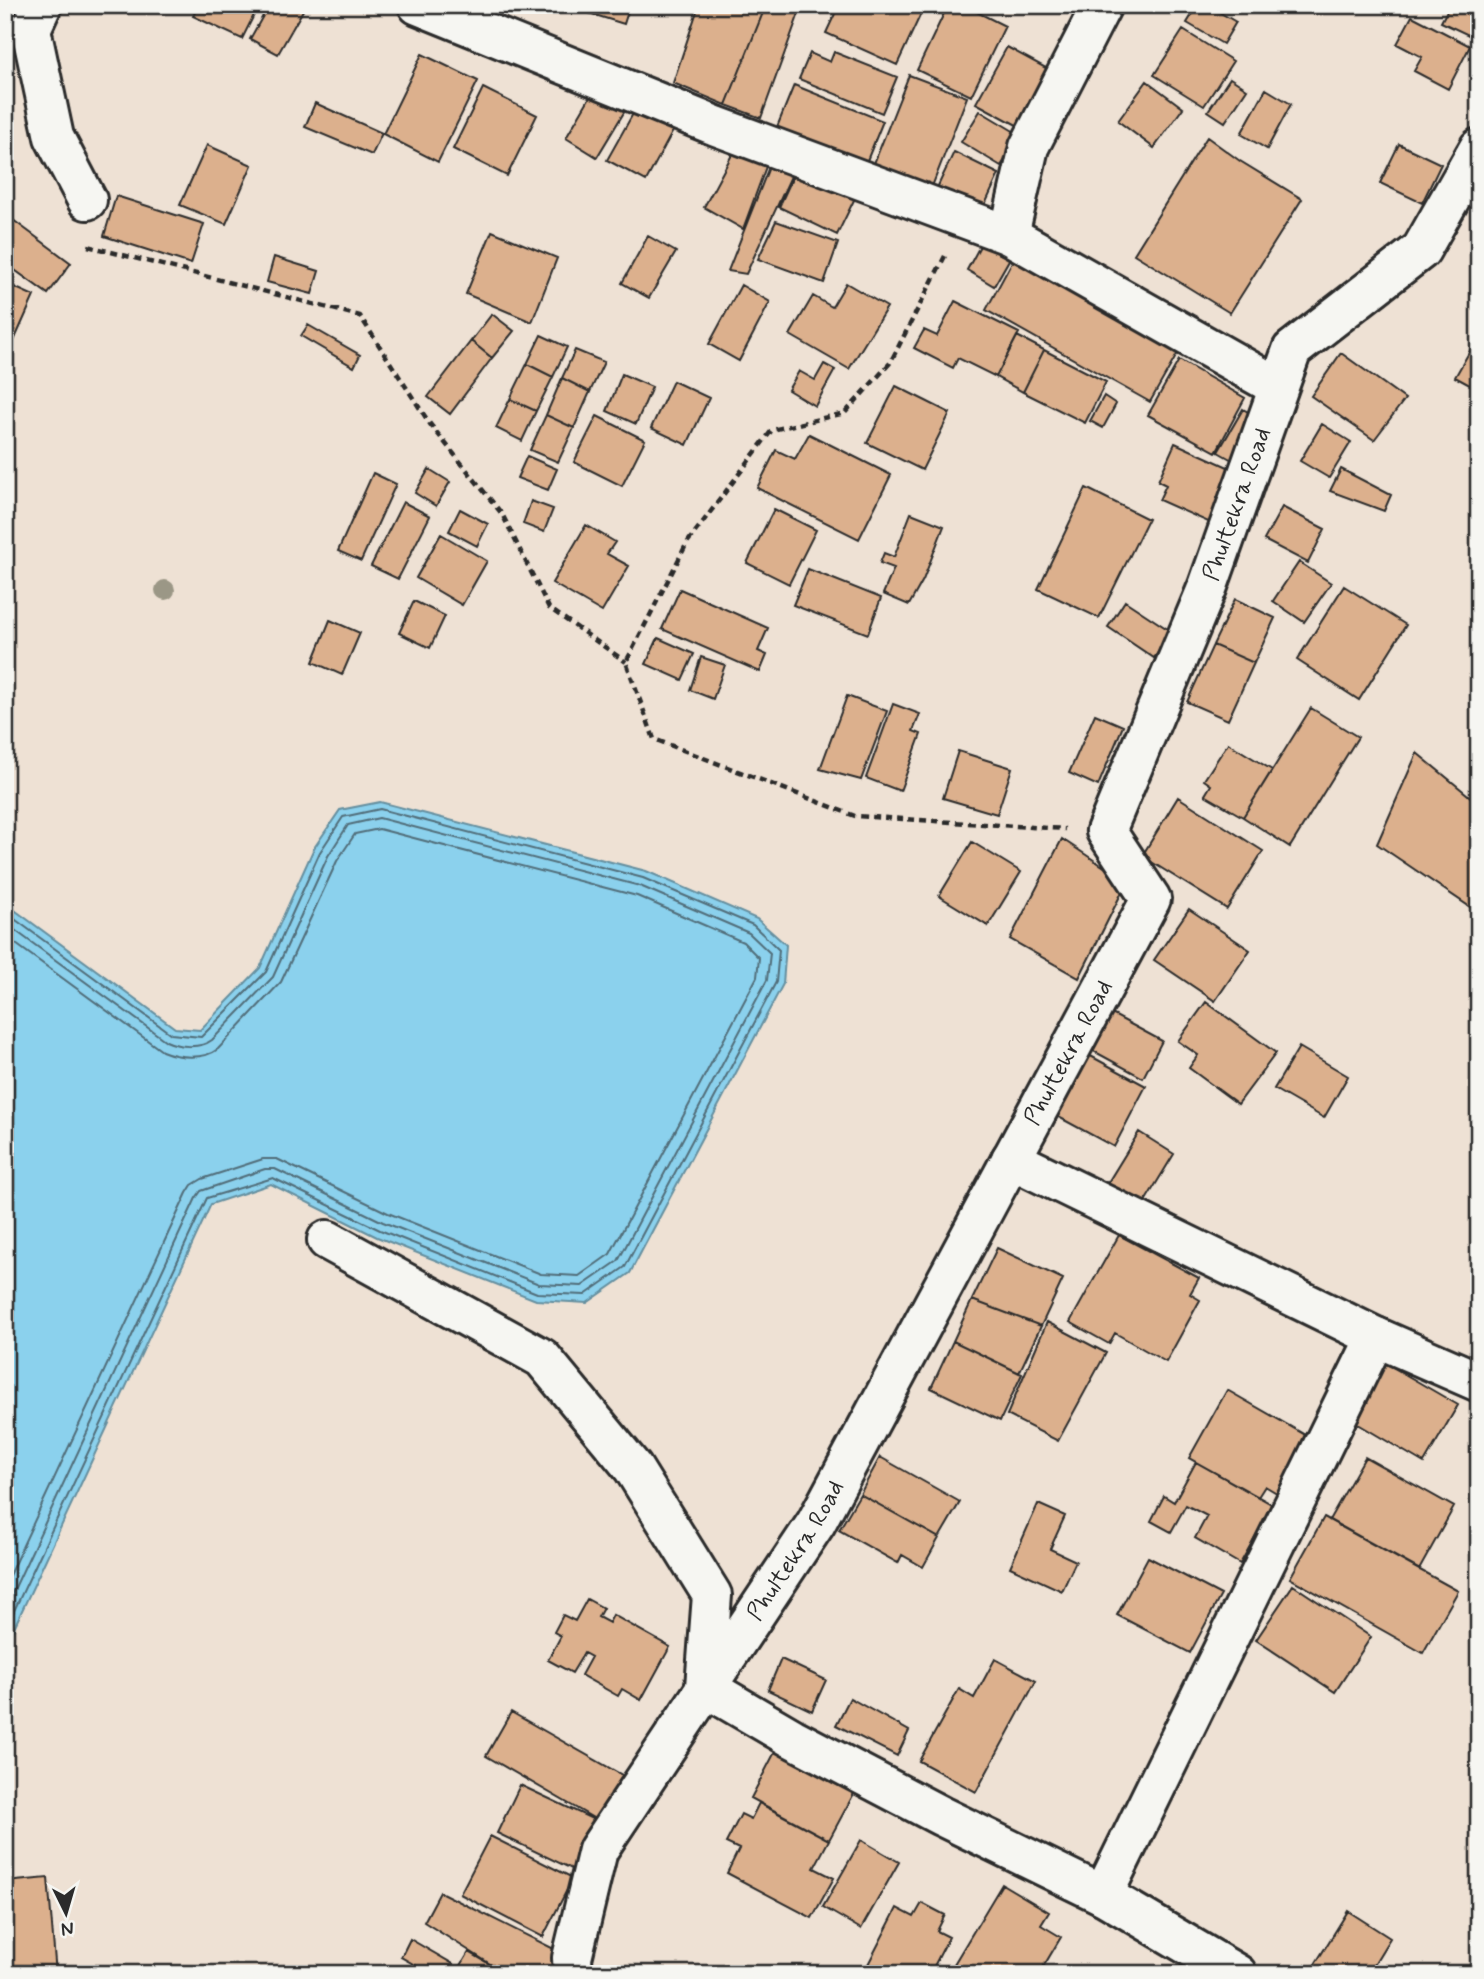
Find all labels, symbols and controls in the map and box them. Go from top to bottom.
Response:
street label: Phultekra Road [1196,424,1279,585]
street label: Phultekra Road [1017,975,1120,1131]
street label: Phultekra Road [740,1475,851,1627]
north arrow [32,1878,102,1948]
text: N [60,1915,75,1941]

